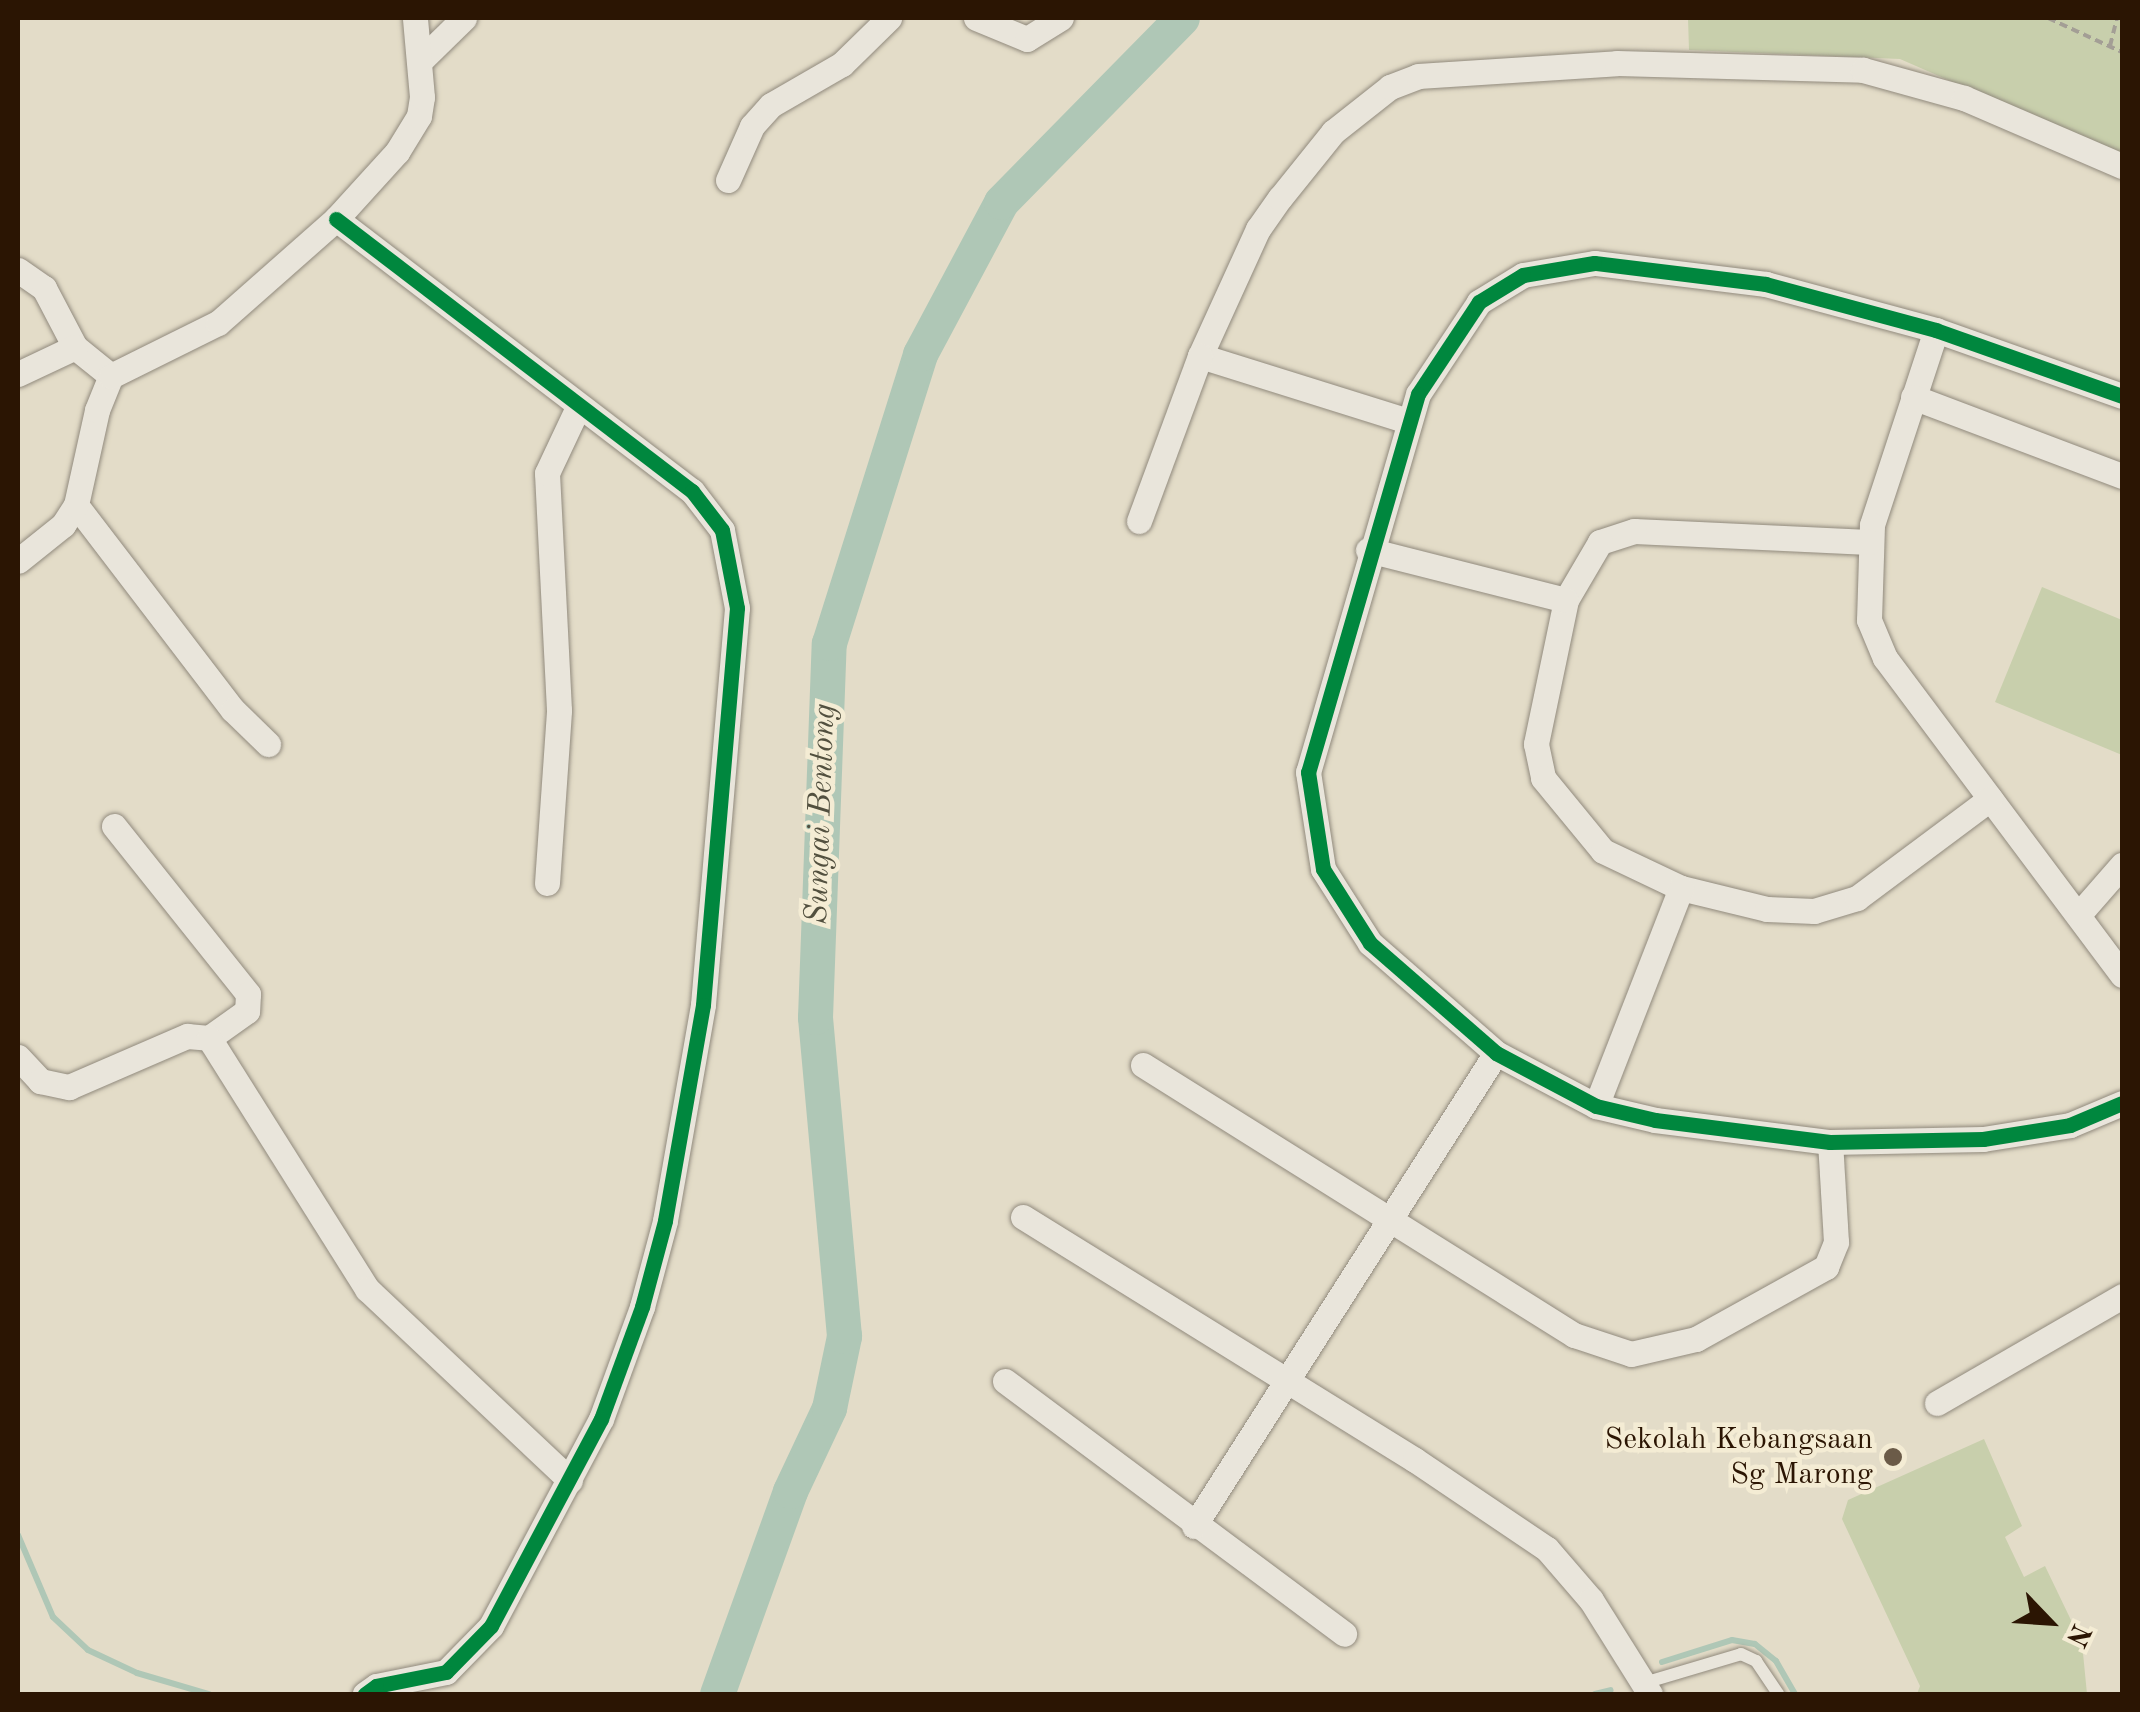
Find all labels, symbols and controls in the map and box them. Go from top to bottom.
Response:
water label: Sungai Bentong [799,703,845,925]
place label: Sekolah Kebangsaan Sg Marong [1605,1422,1873,1492]
marker: Sekolah Kebangsaan Sg Marong [1882,1446,1904,1468]
north arrow [2000,1572,2100,1672]
text: N [2060,1619,2094,1650]

